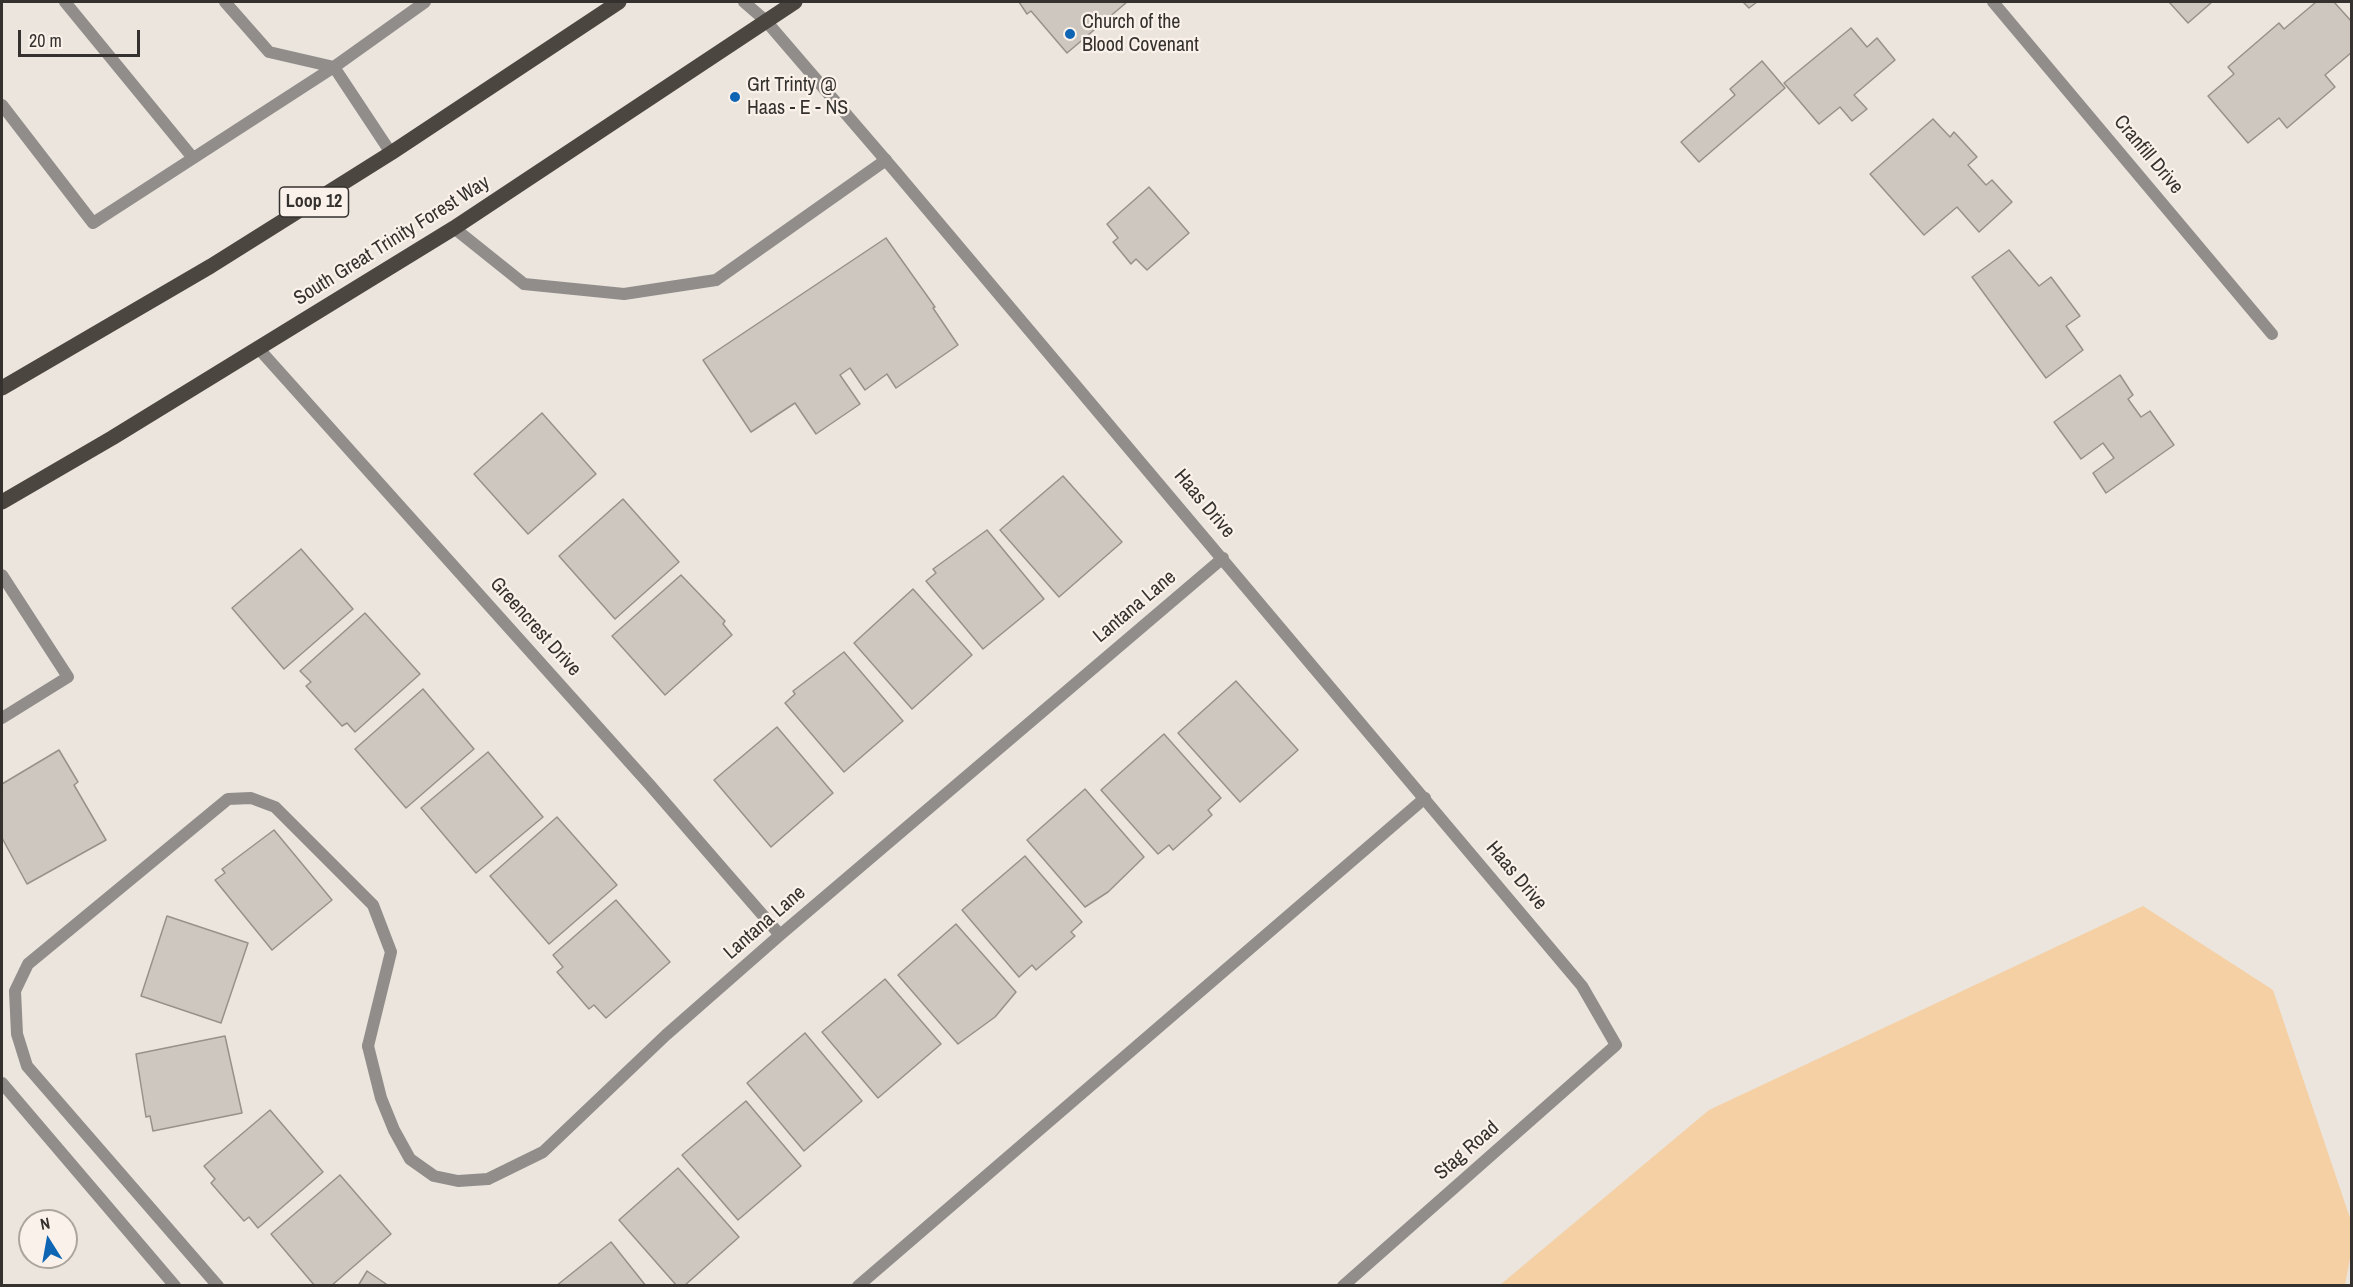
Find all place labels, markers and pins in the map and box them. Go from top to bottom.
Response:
place label: Church of the Blood Covenant [1082,11,1199,58]
marker: Church of the Blood Covenant [1063,27,1077,41]
place label: Grt Trinty @ Haas - E - NS [747,74,848,121]
marker: Grt Trinty @ Haas - E - NS [728,90,742,104]

